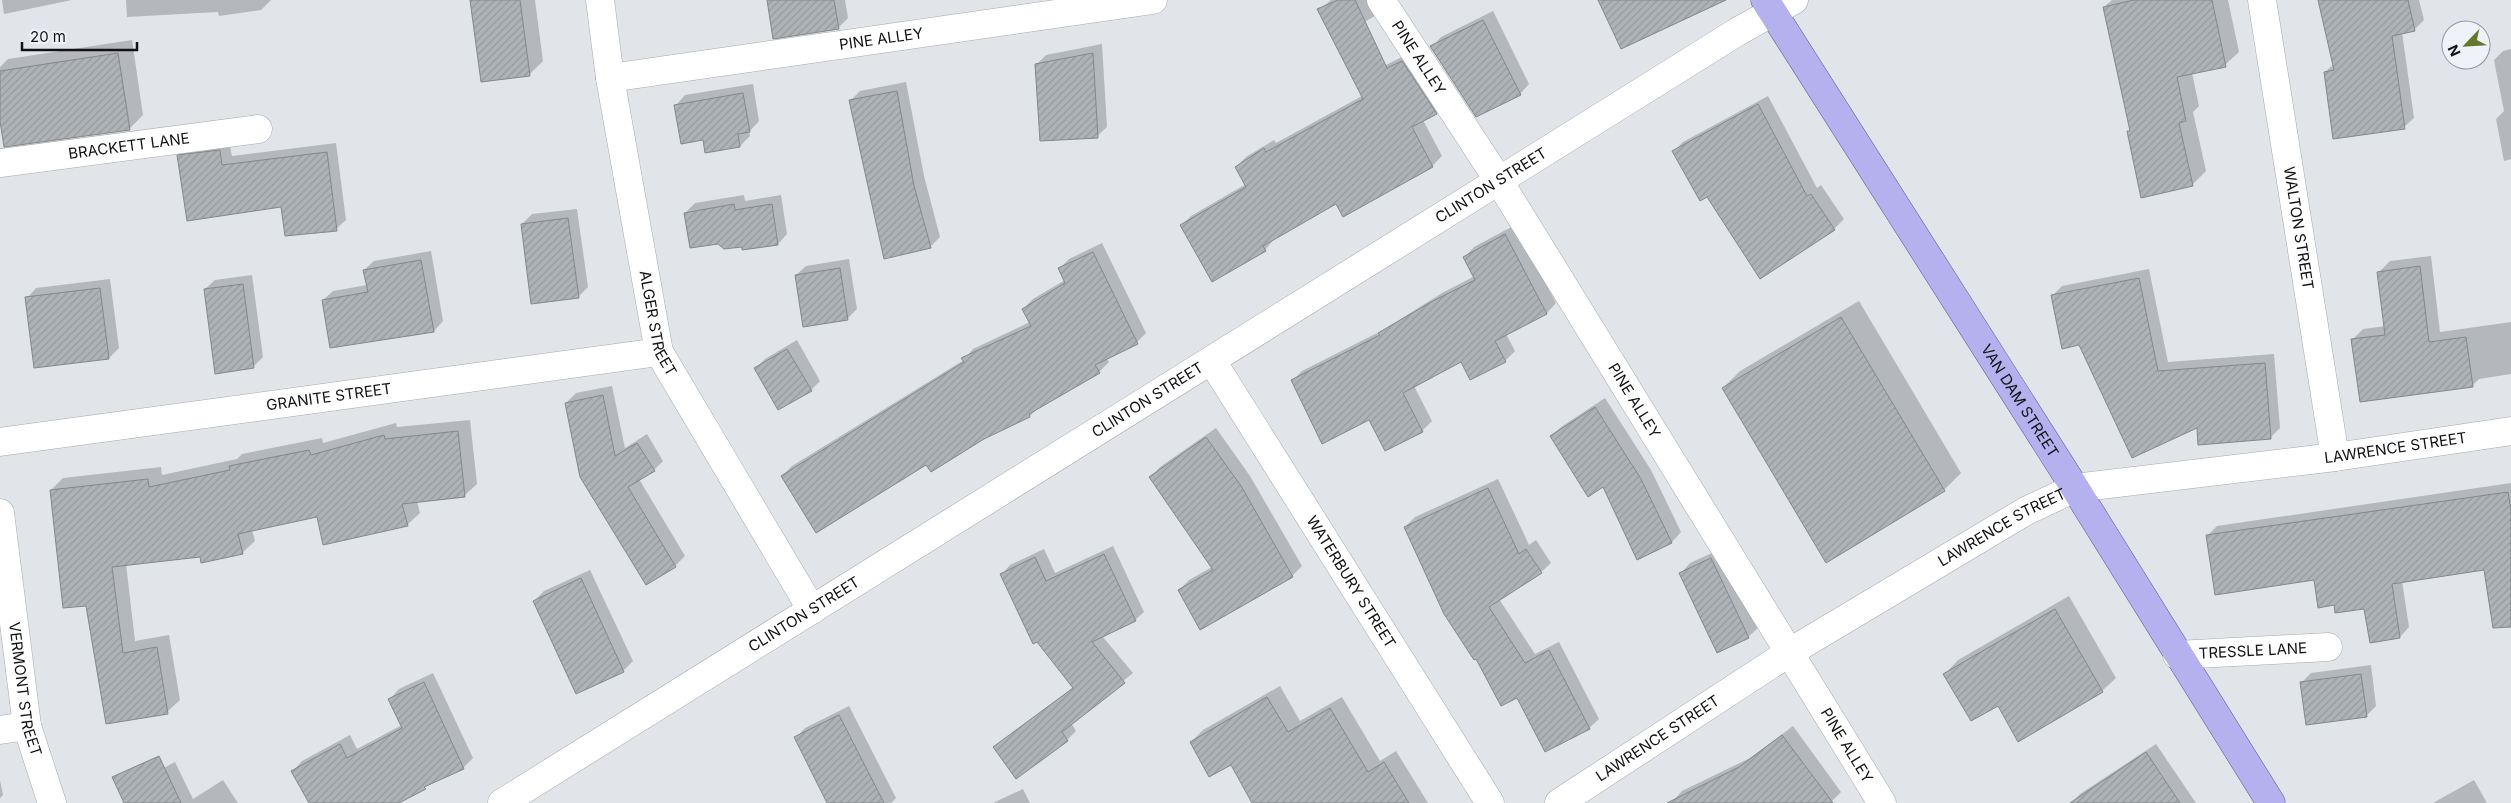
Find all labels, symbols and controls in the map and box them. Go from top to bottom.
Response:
street label: PINE ALLEY [1388,17,1450,98]
scale bar [22,20,138,52]
north arrow [2441,20,2491,70]
street label: PINE ALLEY [838,23,924,54]
text: 20 m [30,27,66,46]
text: N [2444,42,2464,59]
street label: BRACKETT LANE [67,128,191,163]
street label: CLINTON STREET [1432,143,1550,227]
street label: WALTON STREET [2280,165,2318,291]
street label: ALGER STREET [636,269,681,380]
street label: VAN DAM STREET [1977,341,2063,461]
street label: CLINTON STREET [1088,358,1206,441]
street label: PINE ALLEY [1604,359,1665,441]
street label: GRANITE STREET [265,379,393,415]
street label: LAWRENCE STREET [2323,428,2468,467]
street label: LAWRENCE STREET [1934,484,2069,570]
street label: WATERBURY STREET [1303,512,1400,651]
street label: CLINTON STREET [744,572,863,656]
street label: VERMONT STREET [5,621,46,759]
street label: TRESSLE LANE [2198,638,2308,663]
street label: LAWRENCE STREET [1592,691,1723,785]
street label: PINE ALLEY [1817,704,1877,786]

